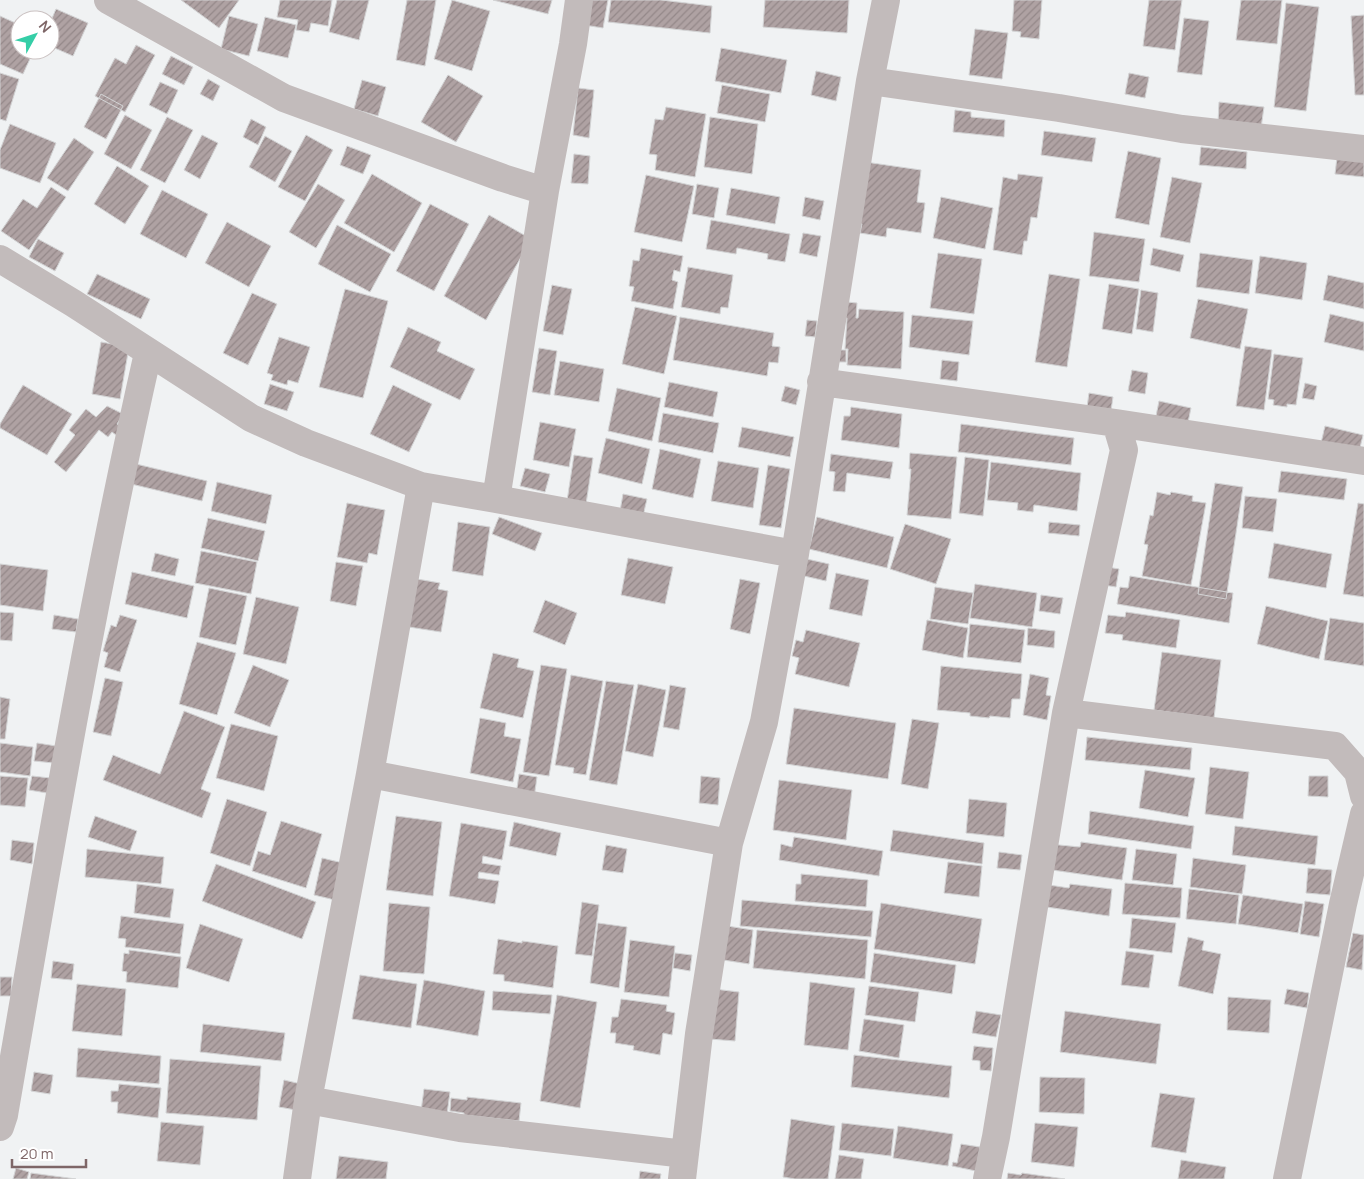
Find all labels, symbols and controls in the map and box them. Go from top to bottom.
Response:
north arrow [10,10,60,60]
text: N [35,16,56,36]
scale bar [12,1136,86,1168]
text: 20 m [20,1143,53,1164]

